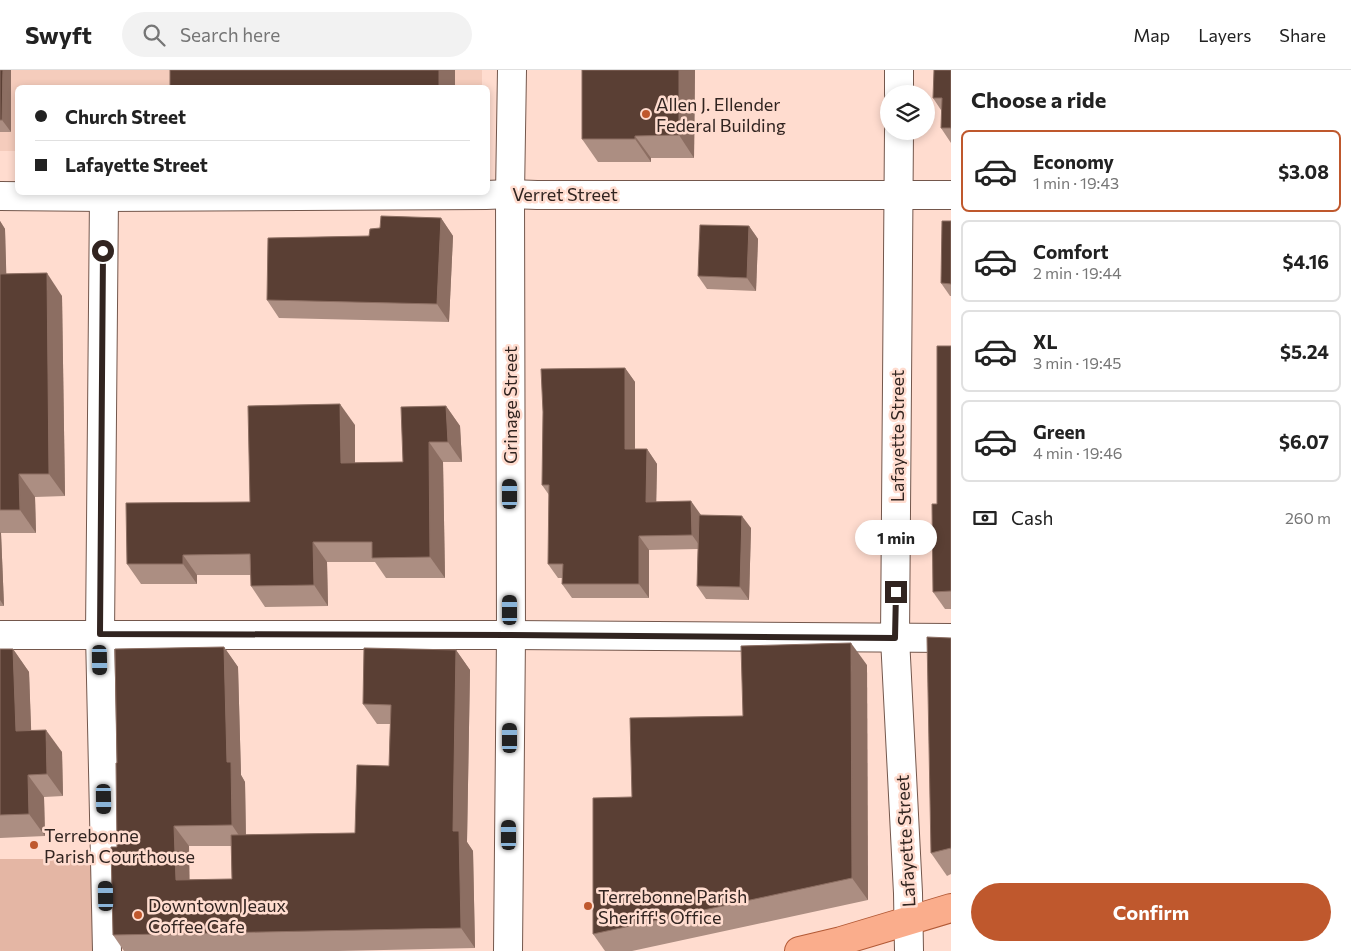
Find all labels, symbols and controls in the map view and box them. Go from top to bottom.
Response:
search box [122,12,472,57]
text: Swyft [25,20,92,49]
icon: search [140,21,168,49]
text: Search here [180,23,280,46]
text: Map [1133,24,1170,46]
text: Layers [1198,24,1251,46]
text: Share [1279,24,1326,46]
map controls [880,85,935,140]
button: layers [880,85,935,140]
text: Choose a ride [971,86,1106,113]
place label: Allen J. Ellender Federal Building [656,93,786,136]
text: Church Street [65,105,186,128]
marker: Allen J. Ellender Federal Building [640,108,652,120]
icon: car [973,149,1018,194]
text: Economy [1033,150,1114,173]
text: Lafayette Street [65,153,208,176]
text: $3.08 [1278,160,1329,183]
text: 1 min · 19:43 [1033,173,1119,192]
street label: Verret Street [512,183,618,205]
icon: car [973,239,1018,284]
route start [92,240,114,262]
text: Comfort [1033,240,1109,263]
text: $4.16 [1283,250,1329,273]
text: 2 min · 19:44 [1033,263,1122,282]
icon: car [973,329,1018,374]
text: XL [1033,330,1058,353]
text: $5.24 [1280,340,1329,363]
street label: Grinage Street [499,346,521,464]
text: 3 min · 19:45 [1033,353,1121,372]
street label: Lafayette Street [886,370,908,502]
icon: car [973,419,1018,464]
text: Green [1033,420,1085,443]
text: $6.07 [1279,430,1329,453]
text: 4 min · 19:46 [1033,443,1122,462]
car [502,479,517,509]
icon: cash [971,504,999,532]
text: Cash [1011,506,1053,529]
text: 260 m [1285,508,1331,527]
callout: 1 min [855,520,937,554]
text: 1 min [877,528,915,547]
route end [885,581,907,603]
car [502,595,517,625]
car [92,645,107,675]
car [502,723,517,753]
street label: Lafayette Street [891,774,919,908]
car [96,784,111,814]
car [501,820,516,850]
place label: Terrebonne Parish Courthouse [44,824,195,867]
marker: Terrebonne Parish Courthouse [28,839,40,851]
car [98,881,113,911]
button: Confirm [971,883,1331,941]
place label: Terrebonne Parish Sheriff's Office [598,885,747,928]
place label: Downtown Jeaux Coffee Cafe [148,894,286,937]
marker: Terrebonne Parish Sheriff's Office [582,900,594,912]
marker: Downtown Jeaux Coffee Cafe [132,909,144,921]

